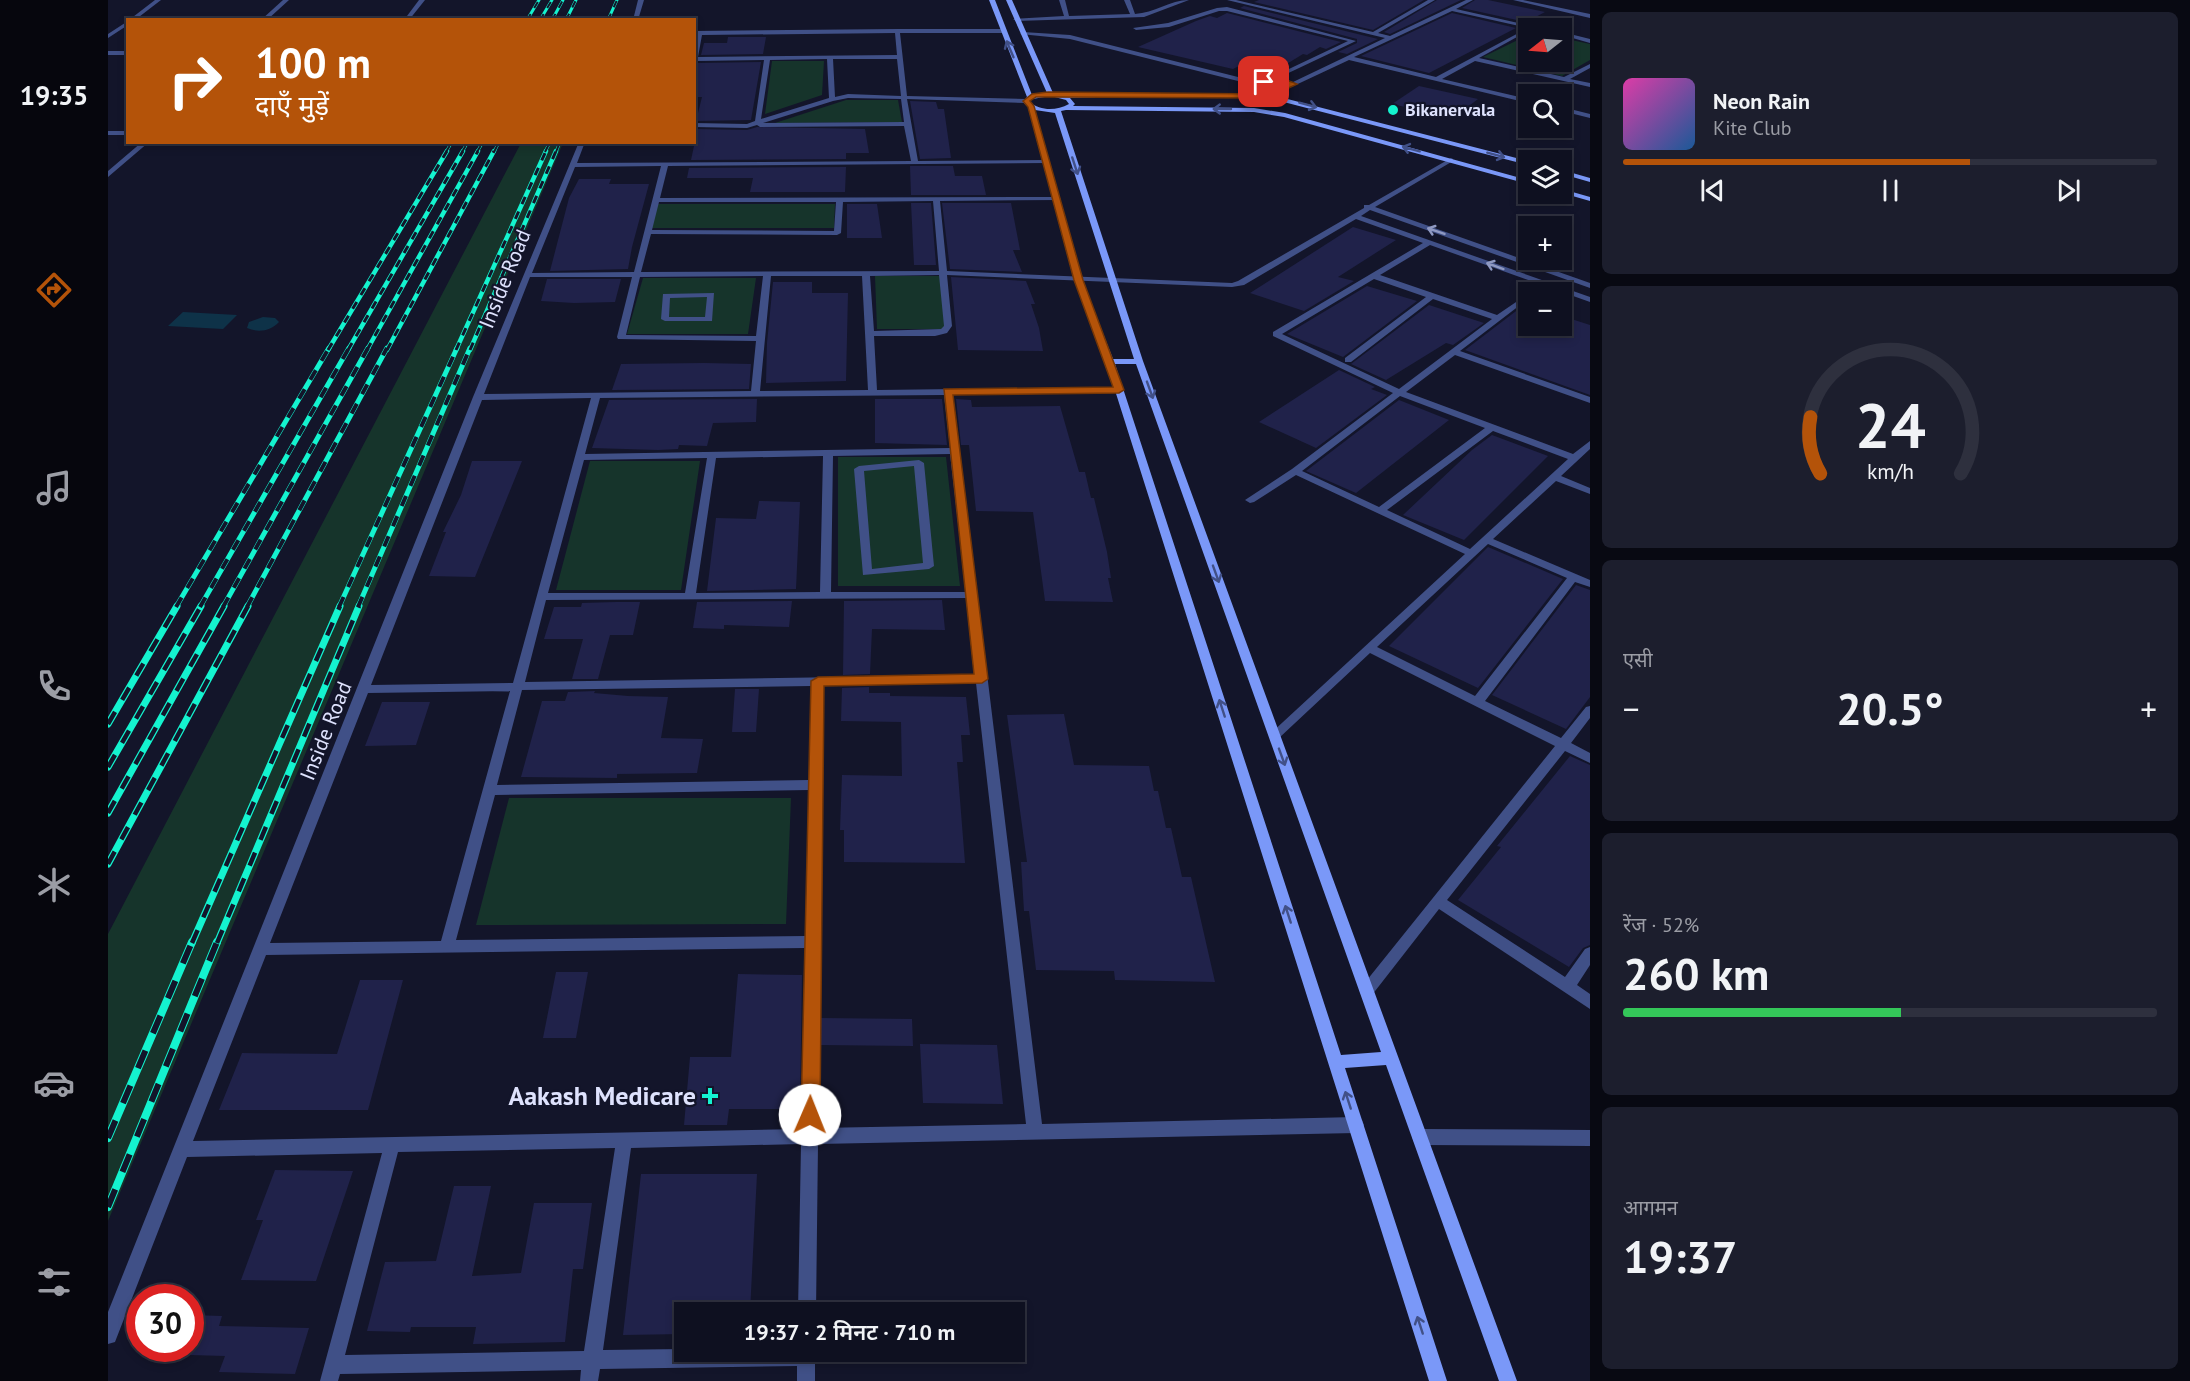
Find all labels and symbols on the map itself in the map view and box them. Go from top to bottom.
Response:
north arrow [1518,18,1572,72]
one-way arrow [1004,40,1015,59]
pin [1238,56,1289,107]
place label: Bikanervala [1405,98,1495,121]
one-way arrow [1298,99,1317,111]
one-way arrow [1212,103,1232,115]
marker: Bikanervala [1386,103,1400,117]
one-way arrow [1402,143,1421,154]
one-way arrow [1486,149,1505,161]
one-way arrow [1070,156,1081,175]
street label: Inside Road [473,225,537,332]
one-way arrow [1427,225,1446,236]
one-way arrow [1487,259,1505,270]
one-way arrow [1145,381,1156,399]
one-way arrow [1212,564,1223,583]
street label: Inside Road [294,677,358,784]
one-way arrow [1215,699,1226,718]
one-way arrow [1278,747,1289,766]
one-way arrow [1282,905,1293,924]
place label: Aakash Medicare [508,1079,696,1112]
position arrow [778,1083,842,1147]
marker: Aakash Medicare [701,1087,719,1105]
one-way arrow [1341,1091,1352,1110]
speed limit sign: 30 [126,1284,204,1362]
one-way arrow [1414,1316,1425,1335]

